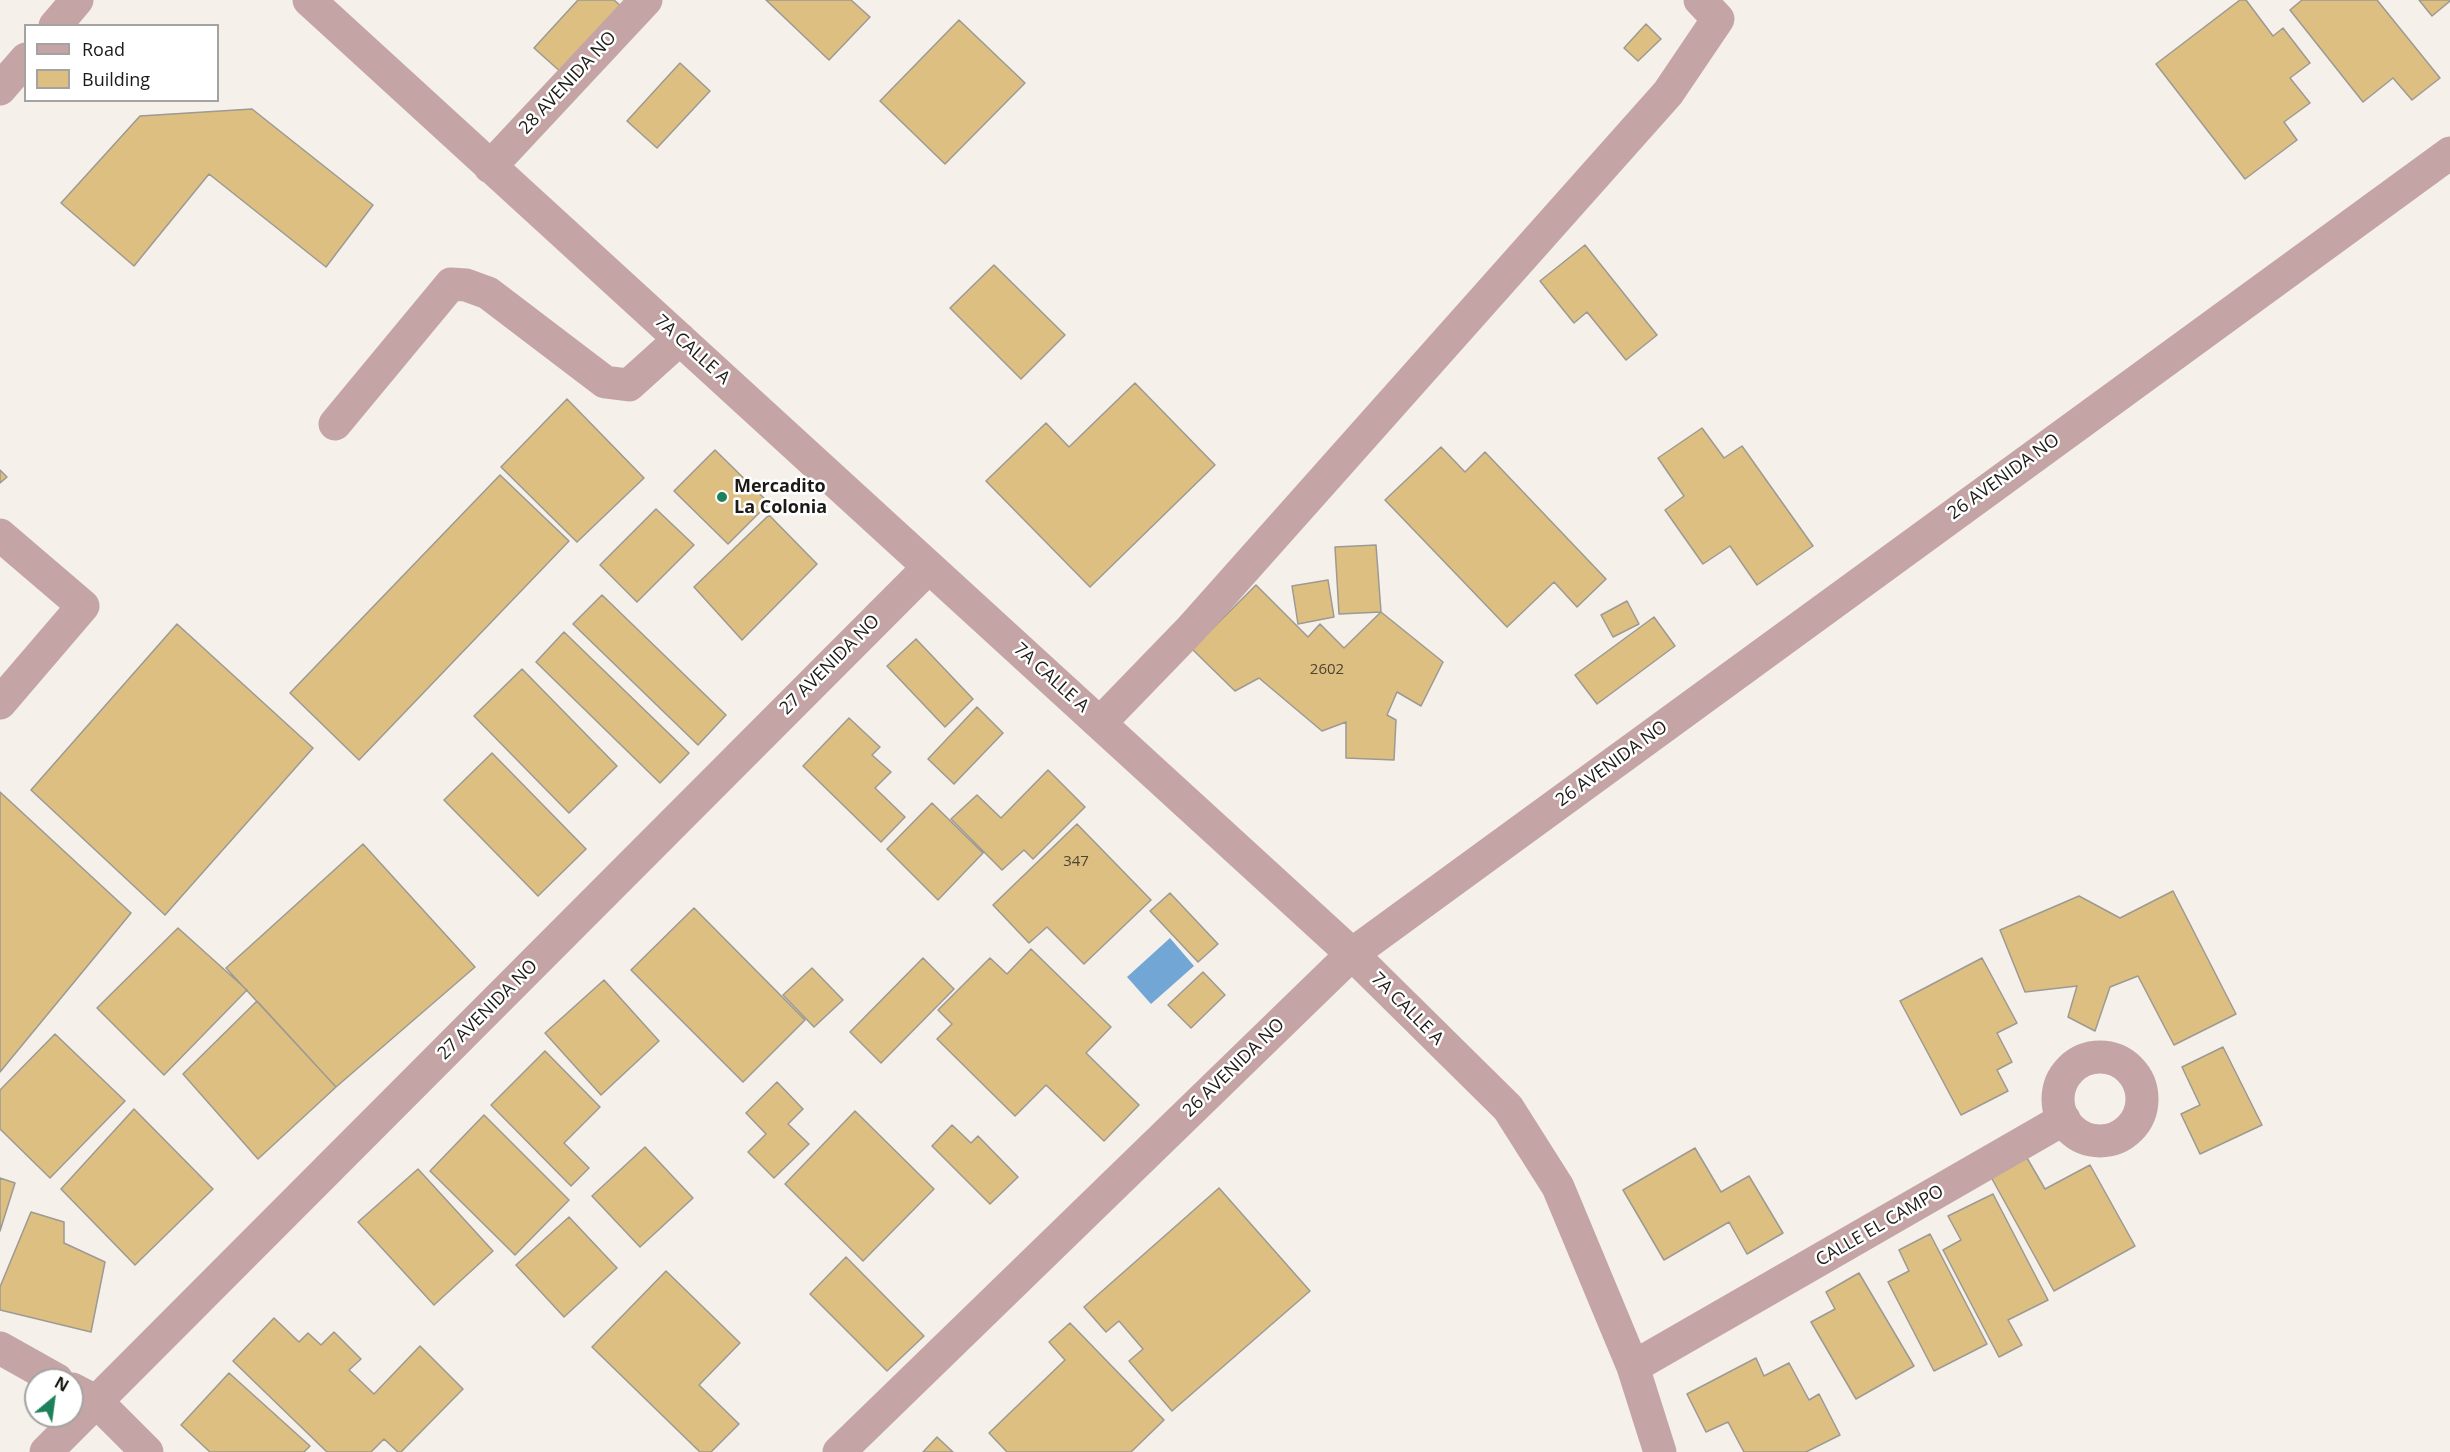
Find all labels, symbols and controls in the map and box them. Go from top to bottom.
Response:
legend [24,24,219,102]
street label: 28 AVENIDA NO [515,27,621,139]
text: Road [82,37,125,61]
text: Building [82,67,150,91]
street label: 7A CALLE A [650,311,734,389]
street label: 26 AVENIDA NO [1944,429,2064,525]
place label: Mercadito La Colonia [734,476,827,518]
marker: Mercadito La Colonia [715,490,729,504]
street label: 27 AVENIDA NO [775,610,885,720]
street label: 7A CALLE A [1009,639,1093,717]
house number: 2602 [1310,661,1344,679]
street label: 26 AVENIDA NO [1552,716,1672,812]
house number: 347 [1063,853,1089,871]
street label: 27 AVENIDA NO [433,955,543,1065]
street label: 7A CALLE A [1366,968,1448,1050]
street label: 26 AVENIDA NO [1179,1014,1289,1122]
street label: CALLE EL CAMPO [1812,1181,1948,1271]
north arrow [24,1368,84,1428]
text: N [51,1371,73,1397]

